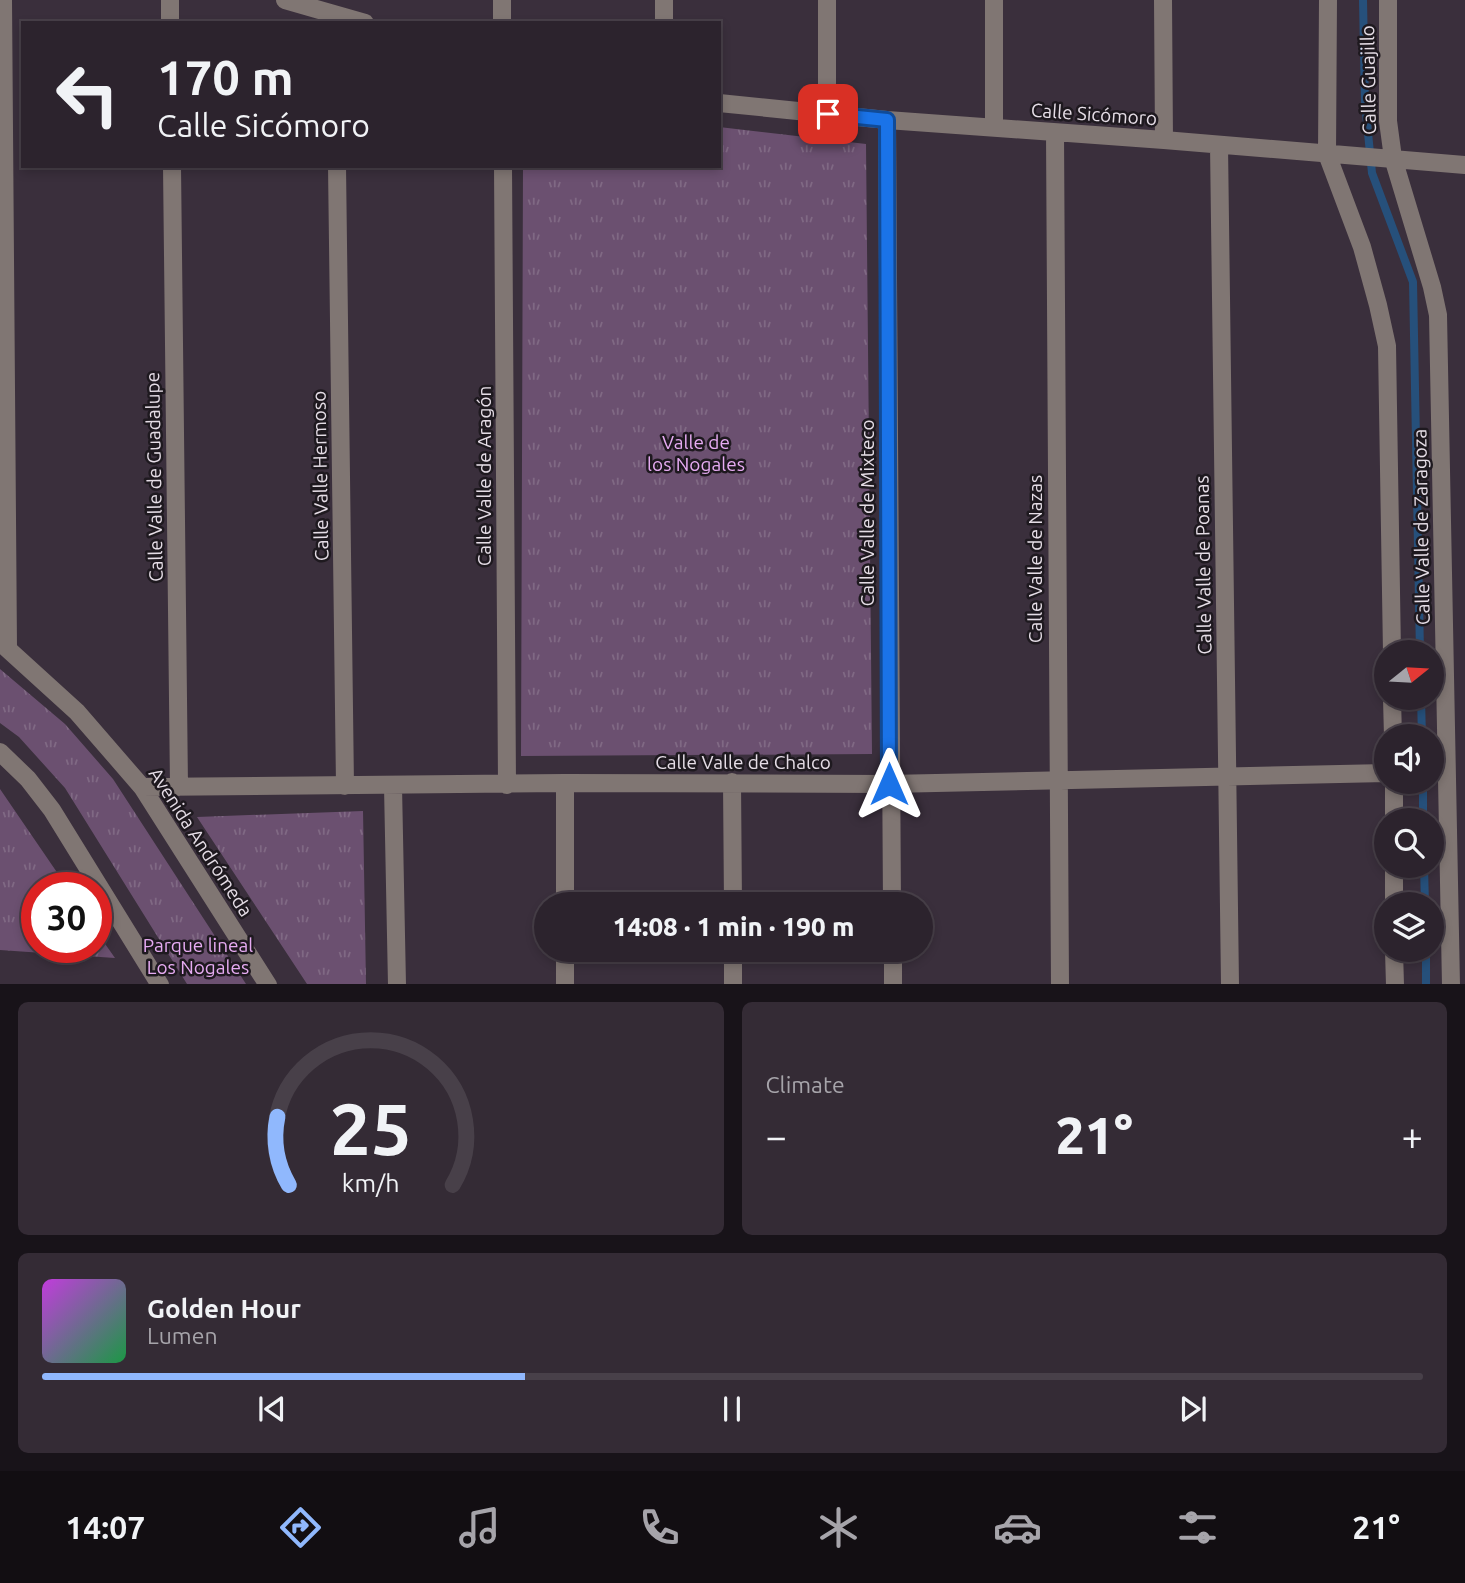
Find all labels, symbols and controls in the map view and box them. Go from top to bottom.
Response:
street label: Calle Guajillo [1356,25,1380,135]
icon: left [42,49,133,140]
text: 170 m [157,49,294,104]
pin [798,84,858,144]
icon: arrive [809,95,847,133]
street label: Calle Sicómoro [1030,99,1158,129]
text: Calle Sicómoro [157,107,370,143]
street label: Calle Valle de Guadalupe [141,372,167,582]
street label: Calle Valle de Aragón [473,386,495,566]
street label: Calle Valle Hermoso [308,391,332,561]
street label: Calle Valle de Mixteco [856,419,878,607]
street label: Calle Valle de Zaragoza [1408,429,1434,625]
park label: Valle de los Nogales [647,431,745,475]
street label: Calle Valle de Nazas [1024,475,1046,643]
street label: Calle Valle de Poanas [1190,475,1216,655]
north arrow [1374,640,1444,710]
map controls [1374,640,1444,962]
button: sound [1374,724,1444,794]
position arrow [852,747,926,821]
street label: Calle Valle de Chalco [655,751,831,773]
street label: Avenida Andrómeda [145,764,257,920]
button: search [1374,808,1444,878]
speed limit sign: 30 [21,872,112,963]
button: layers [1374,892,1444,962]
text: 14:08 · 1 min · 190 m [613,912,854,941]
park label: Parque lineal Los Nogales [143,934,253,978]
text: Climate [766,1072,845,1097]
text: 25 [330,1087,412,1169]
text: 21° [1055,1106,1133,1164]
text: − [766,1115,787,1157]
text: + [1402,1115,1423,1157]
text: km/h [342,1168,400,1196]
text: Golden Hour [147,1294,301,1323]
text: Lumen [147,1323,218,1348]
icon: previous [253,1390,291,1428]
icon: pause [713,1390,751,1428]
icon: next [1174,1390,1212,1428]
icon: directions [276,1503,325,1552]
icon: music [455,1503,504,1552]
icon: phone [635,1503,684,1552]
icon: climate [814,1503,863,1552]
icon: car [993,1503,1042,1552]
icon: filters [1173,1503,1222,1552]
text: 14:07 [65,1509,145,1545]
text: 21° [1352,1509,1400,1545]

